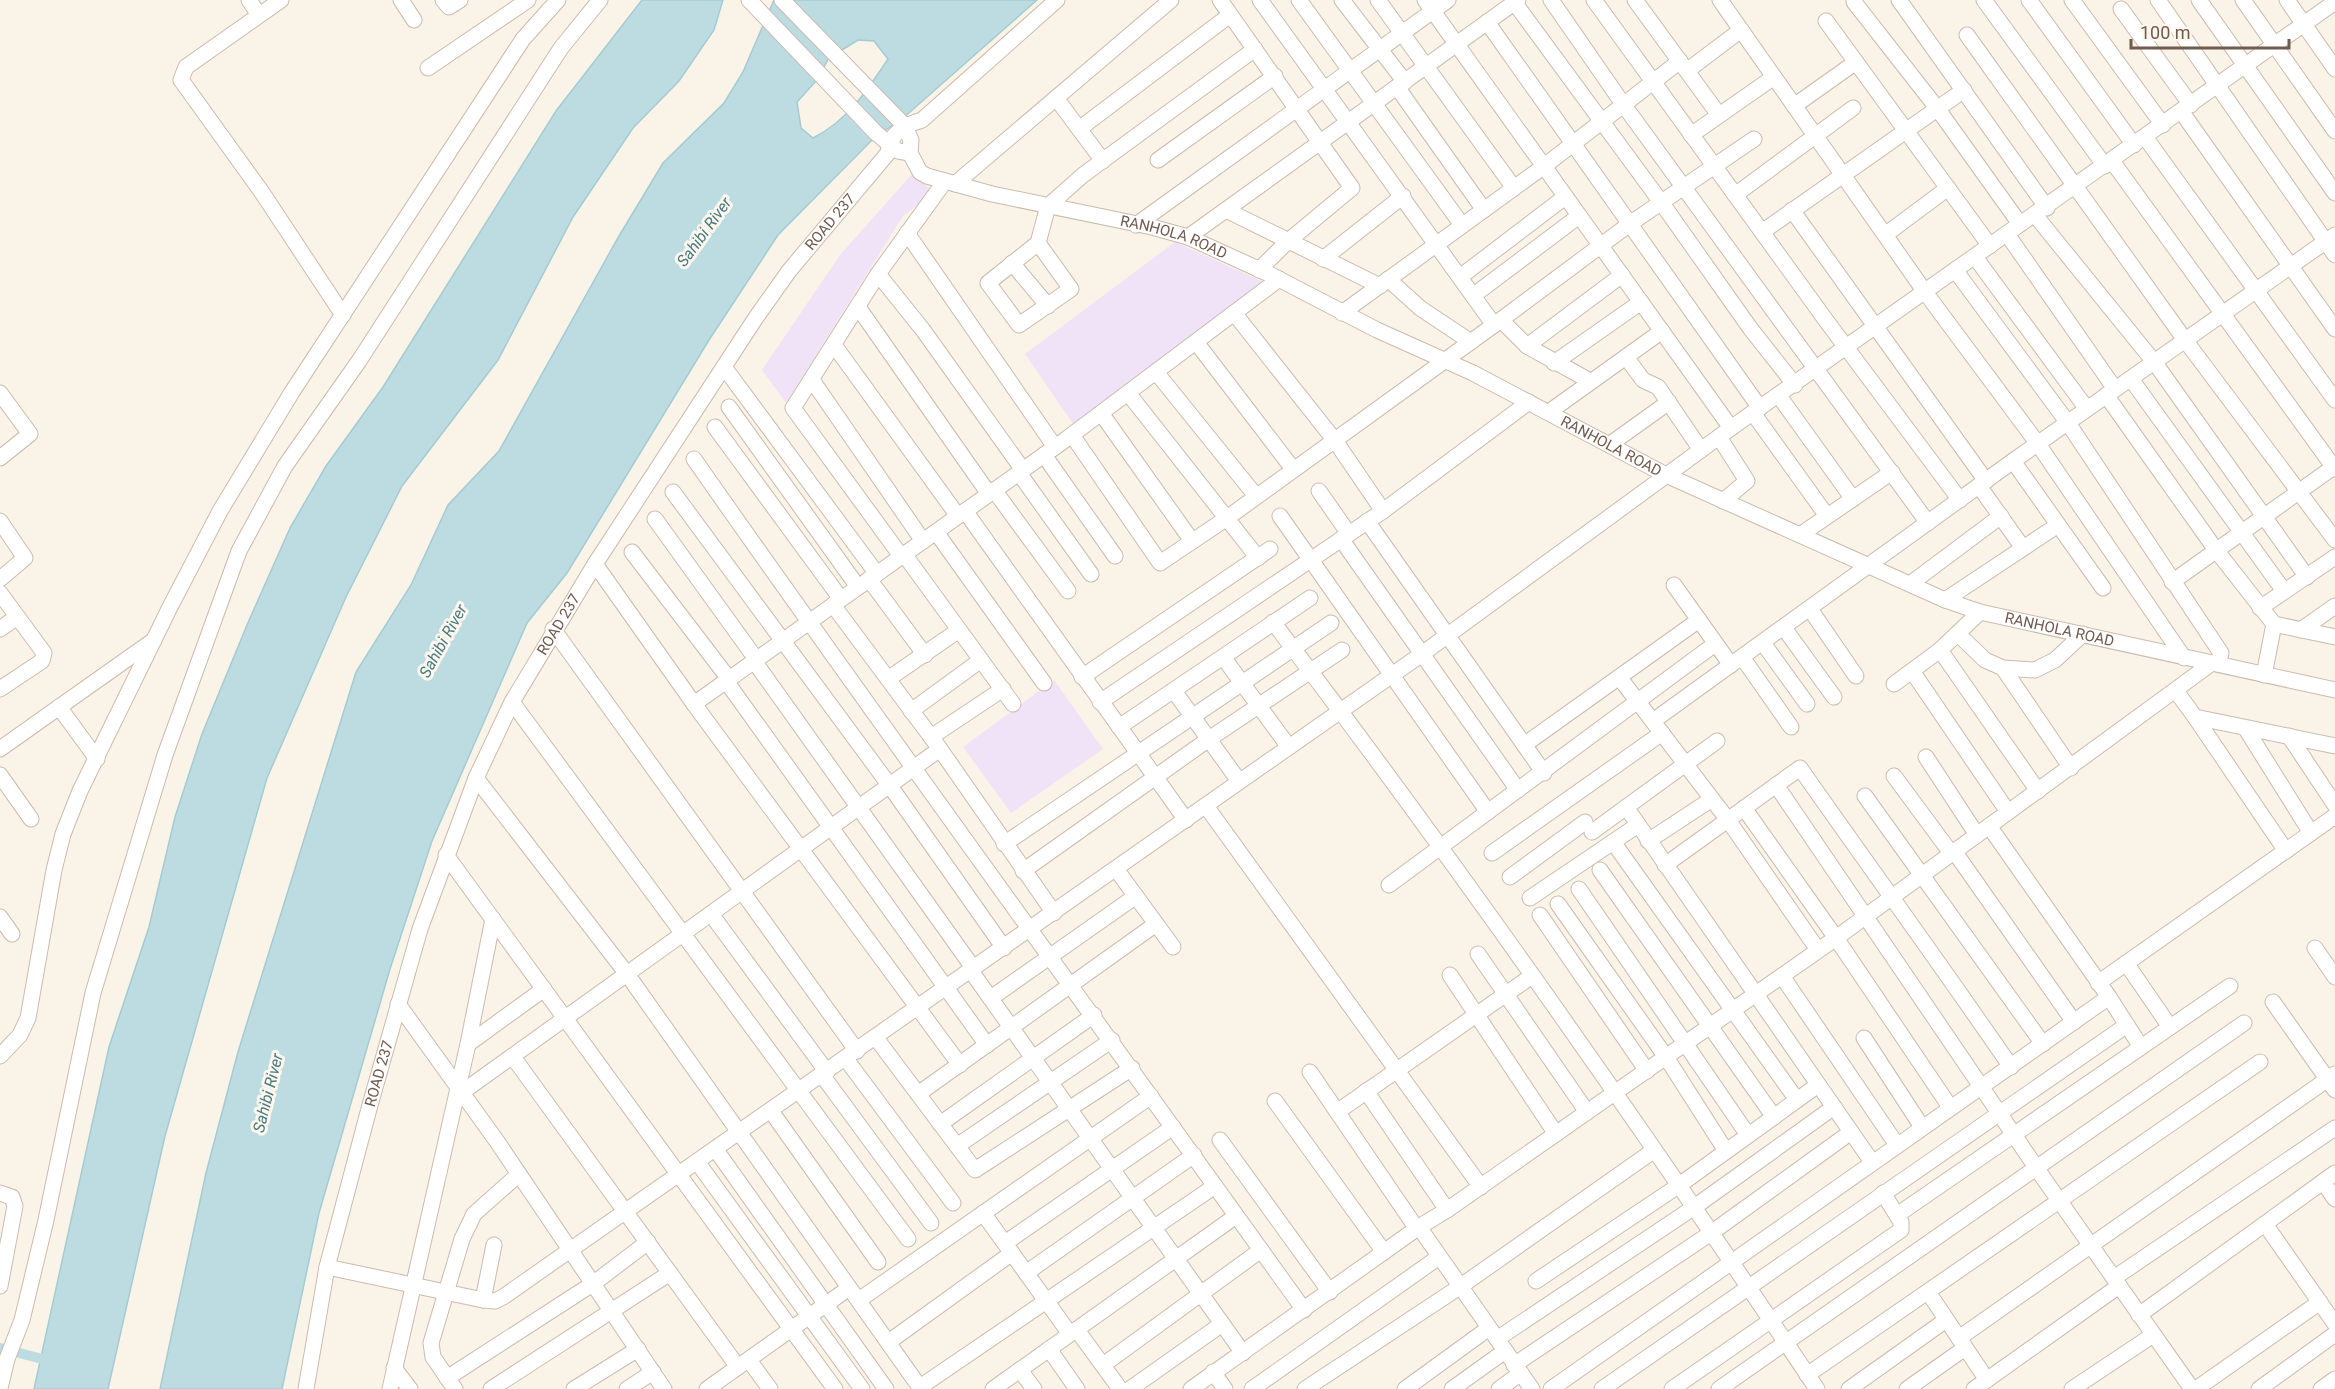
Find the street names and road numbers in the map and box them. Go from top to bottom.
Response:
street label: ROAD 237 [801,190,859,254]
street label: RANHOLA ROAD [1119,212,1230,263]
street label: RANHOLA ROAD [1558,412,1665,480]
street label: ROAD 237 [533,591,584,658]
street label: RANHOLA ROAD [2003,609,2116,650]
street label: ROAD 237 [361,1038,397,1109]

